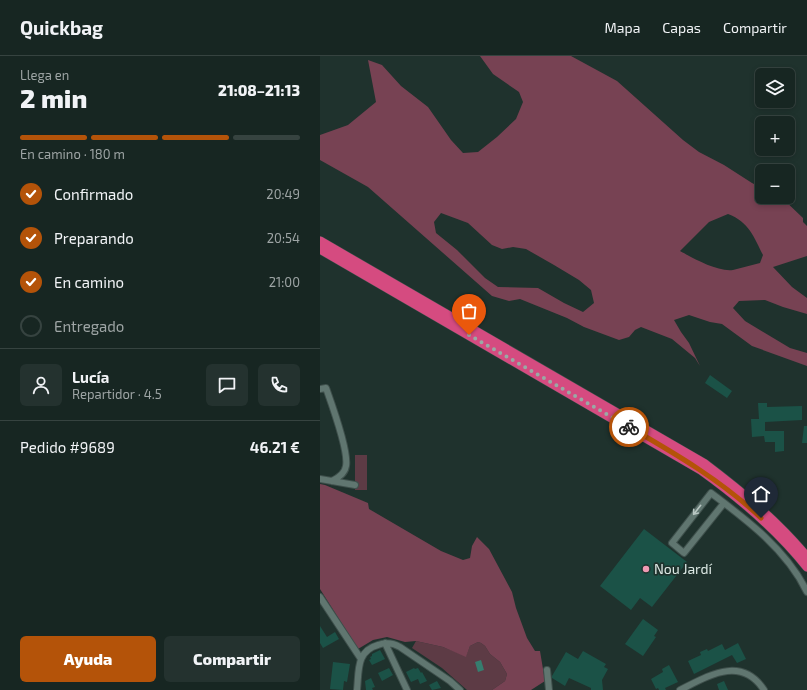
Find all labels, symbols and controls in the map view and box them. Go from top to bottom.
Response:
text: Quickbag [20,16,103,39]
text: Mapa [605,19,640,36]
text: Capas [662,19,701,36]
text: Compartir [723,19,787,36]
text: Llega en [20,67,69,83]
map controls [755,68,795,204]
button: layers [755,68,795,108]
text: 21:08–21:13 [218,81,300,99]
text: 2 min [20,82,87,113]
button: + [755,116,795,156]
text: En camino · 180 m [20,146,125,162]
button: − [755,164,795,204]
icon: check [20,183,42,205]
text: Confirmado [54,185,133,203]
text: 20:49 [266,186,300,202]
icon: check [20,227,42,249]
text: Preparando [54,229,134,247]
text: 20:54 [267,230,300,246]
icon: check [20,271,42,293]
text: En camino [54,273,124,291]
text: 21:00 [269,274,300,290]
pin [452,294,486,335]
icon: bag [458,300,480,322]
text: Entregado [54,317,124,335]
button: person [20,364,62,406]
button: chat [206,364,248,406]
button: phone [258,364,300,406]
text: Lucía [72,368,109,386]
text: Repartidor · 4.5 [72,386,162,402]
courier [609,407,649,447]
icon: bike [618,416,640,438]
text: Pedido #9689 [20,438,115,456]
text: 46.21 € [250,438,300,456]
pin [744,477,778,518]
icon: home [750,483,772,505]
one-way arrow [693,505,701,516]
place label: Nou Jardí [654,560,713,577]
marker: Nou Jardí [641,564,651,574]
button: Ayuda [20,636,156,682]
button: Compartir [164,636,300,682]

